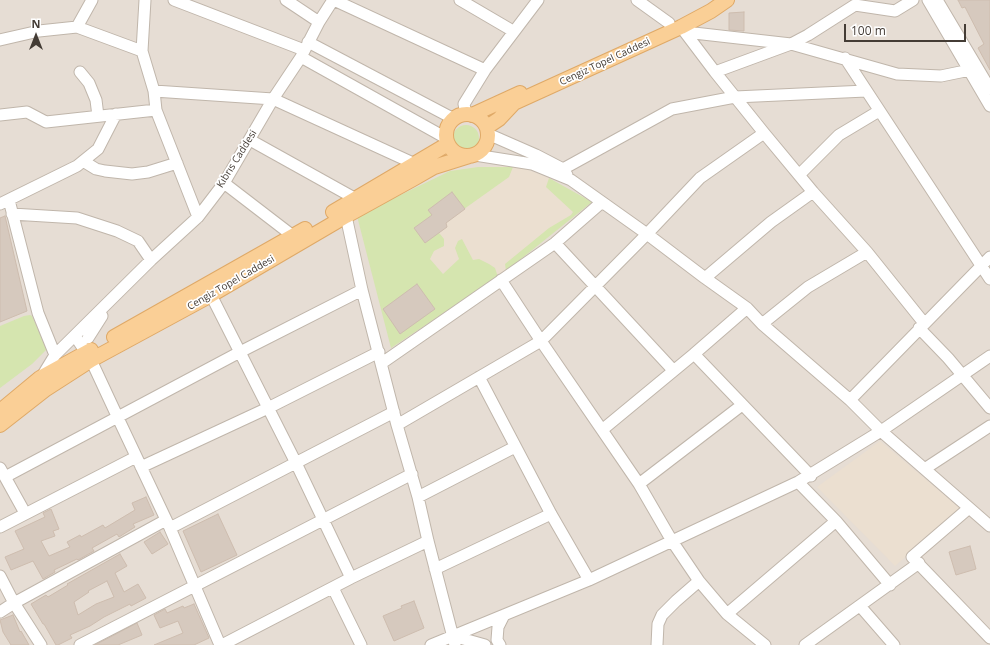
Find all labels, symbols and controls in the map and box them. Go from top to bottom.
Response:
north arrow [16,16,56,56]
text: N [32,16,40,31]
scale bar [846,16,968,42]
text: 100 m [851,22,886,39]
street label: Cengiz Topel Caddesi [558,36,652,88]
street label: Kıbrıs Caddesi [214,128,260,190]
street label: Cengiz Topel Caddesi [185,253,277,313]

